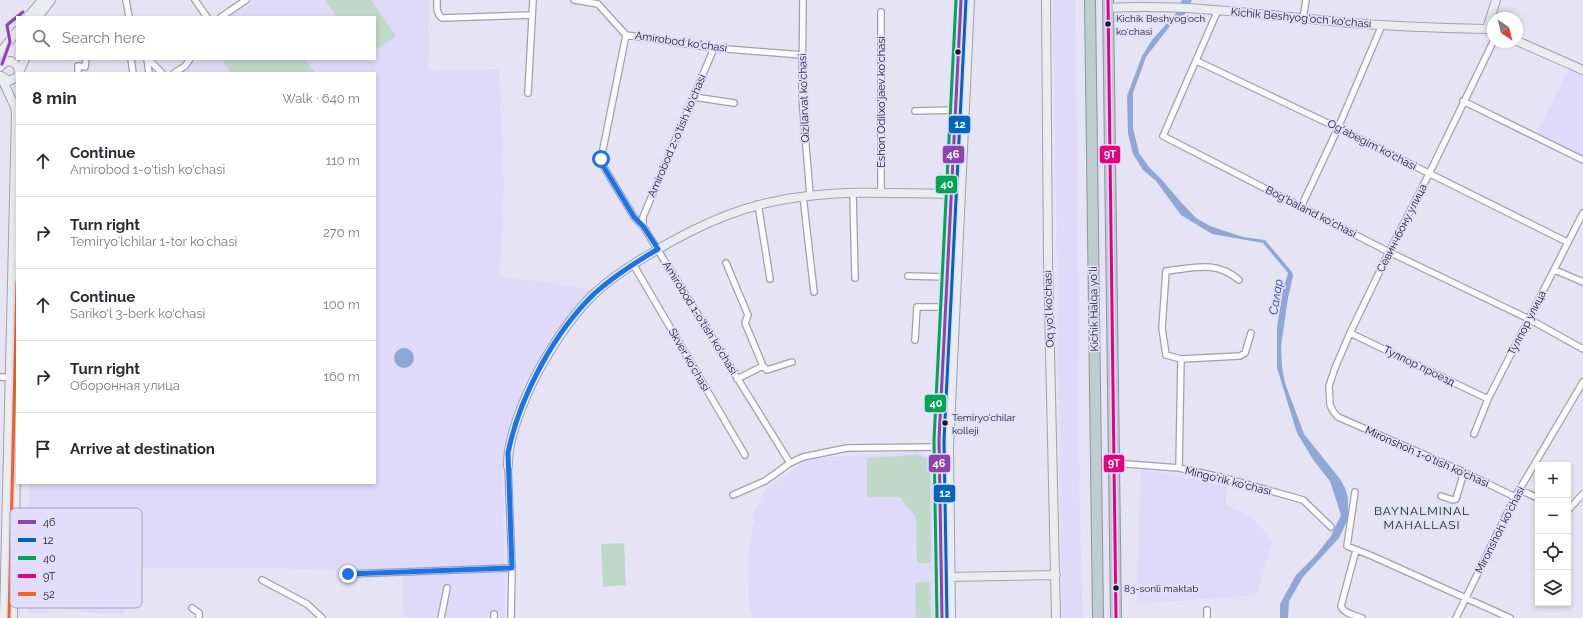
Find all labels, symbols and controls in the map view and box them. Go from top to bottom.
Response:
street label: Kichik Beshyog'och ko'chasi [1230,5,1372,31]
north arrow [1487,12,1523,48]
place label: Kichik Beshyogʻoch koʻchasi [1116,13,1205,37]
search box [16,16,376,60]
marker: Kichik Beshyogʻoch koʻchasi [1103,19,1113,29]
icon: search [30,27,52,49]
text: Search here [62,29,145,47]
street label: Amirobod ko'chasi [634,29,728,55]
street label: Eshon Odilxo'jaev ko'chasi [875,36,888,168]
unlabelled marker [953,47,963,57]
street label: Qizilarvat ko'chasi [796,53,812,143]
street label: Amirobod 2-o'tish ko'chasi [645,72,709,200]
text: 8 min [32,88,77,108]
text: Walk · 640 m [282,91,360,106]
line badge: 12 [948,115,971,134]
street label: Og'abegim ko'chasi [1325,117,1419,173]
text: 12 [954,118,966,131]
text: Continue [70,144,135,162]
line badge: 46 [942,145,965,164]
line badge: 9Т [1099,145,1121,164]
text: 46 [947,148,960,161]
text: 9Т [1104,148,1117,161]
icon: ahead [32,150,54,172]
route start [592,150,610,168]
text: 110 m [326,153,360,168]
text: Amirobod 1-o'tish ko'chasi [70,162,225,177]
line badge: 40 [935,175,958,194]
text: 40 [940,178,954,191]
street label: Севинчбону улица [1374,182,1430,274]
street label: Bog'baland ko'chasi [1263,183,1359,241]
text: Turn right [70,216,140,234]
icon: right [32,222,54,244]
text: 270 m [323,225,360,240]
text: Temiryo‘lchilar 1-tor koʻchasi [70,234,237,249]
street label: Amirobod 1-o'tish ko'chasi [660,259,740,377]
street label: Kichik Halqa yo'li [1087,266,1101,352]
street label: Oq yo'l ko'chasi [1041,270,1057,348]
water label: Салар [1266,278,1286,316]
text: Continue [70,288,135,306]
street label: Тулпор улица [1505,288,1549,358]
icon: ahead [32,294,54,316]
text: 100 m [323,297,360,312]
text: Sariko'l 3-berk ko'chasi [70,306,205,321]
street label: Skver ko'chasi [666,326,712,394]
street label: Тулпор проезд [1381,343,1457,389]
text: Turn right [70,360,140,378]
icon: right [32,366,54,388]
text: 160 m [323,369,360,384]
text: Оборонная улица [70,378,180,393]
line badge: 40 [924,394,947,413]
text: 40 [929,397,943,410]
place label: Temiryo'chilar kolleji [952,412,1016,436]
marker: Temiryo'chilar kolleji [940,418,950,428]
street label: Mironshoh 1-o'tish ko'chasi [1363,424,1491,490]
icon: arrive [32,438,54,460]
text: Arrive at destination [70,440,215,458]
line badge: 46 [928,454,951,473]
line badge: 9Т [1103,454,1125,473]
text: 46 [933,457,946,470]
text: 9Т [1108,457,1121,470]
map controls [1535,462,1571,606]
button: + [1535,462,1571,498]
street label: Mingo'rik ko'chasi [1183,464,1273,498]
line badge: 12 [933,484,956,503]
street label: Mironshoh ko'chasi [1472,484,1528,576]
text: 12 [939,487,951,500]
button: − [1535,498,1571,534]
district label: BAYNALMINAL MAHALLASI [1374,504,1470,532]
legend [10,508,142,608]
text: 46 [43,516,56,529]
text: 12 [43,534,54,547]
button: locate [1535,534,1571,570]
text: 40 [43,552,56,565]
route end [339,565,357,583]
text: 9Т [43,570,56,583]
button: layers [1535,570,1571,606]
marker: 83-sonli maktab [1111,583,1121,593]
place label: 83-sonli maktab [1124,583,1198,594]
text: 52 [43,588,55,601]

